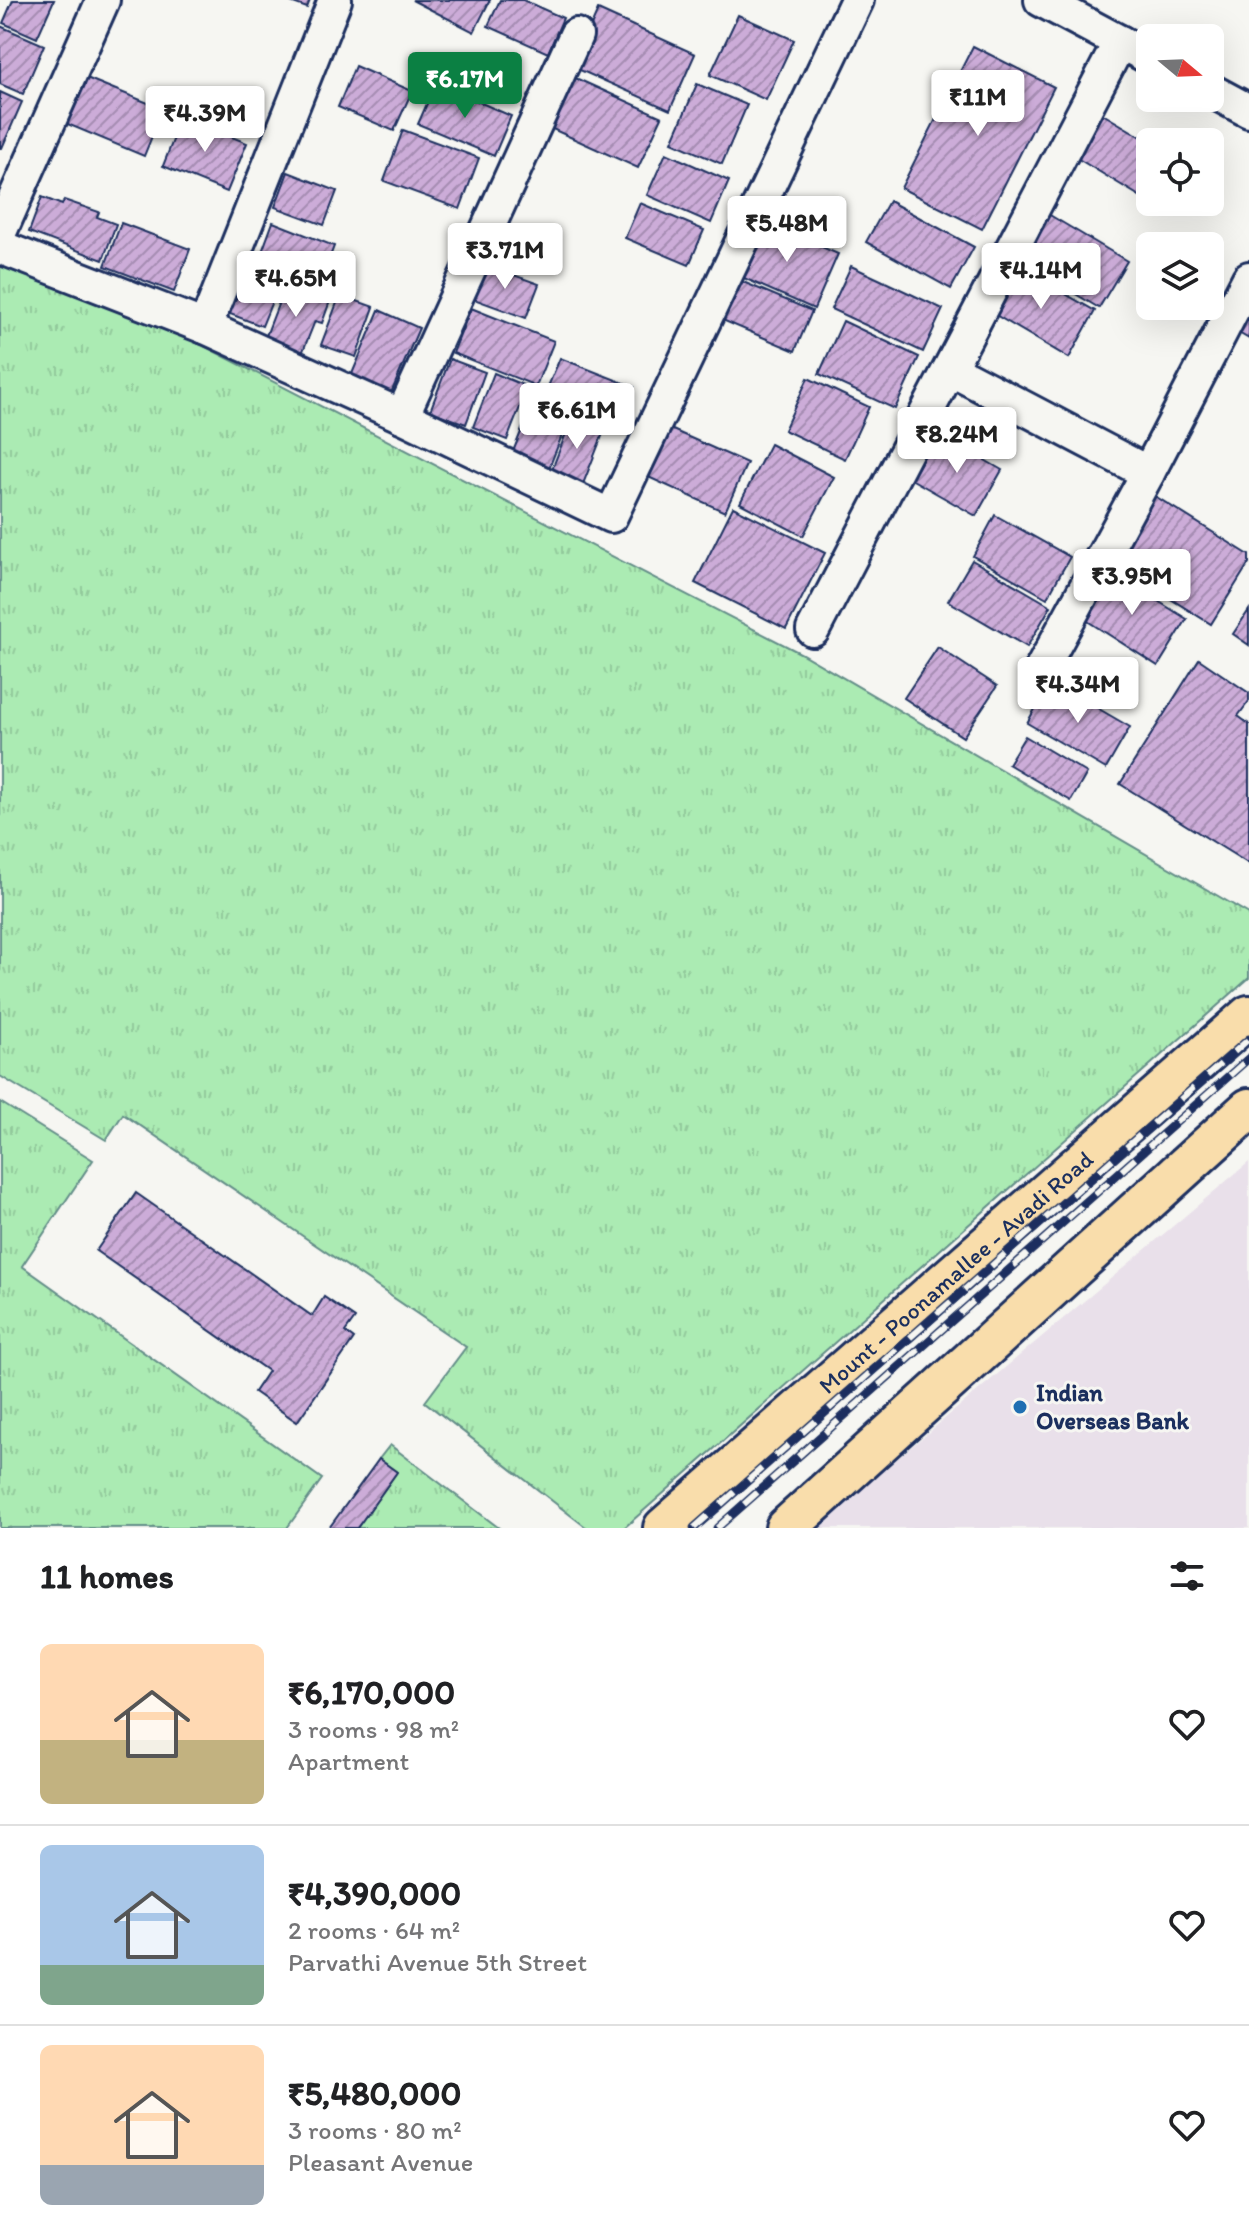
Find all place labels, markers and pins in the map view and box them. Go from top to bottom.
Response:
pin: ₹6.17M [400,52,530,120]
pin: ₹11M [931,70,1025,138]
pin: ₹4.39M [140,86,270,154]
pin: ₹5.48M [722,196,852,264]
pin: ₹3.71M [440,223,570,291]
pin: ₹4.14M [976,243,1106,311]
pin: ₹4.65M [231,251,361,319]
pin: ₹6.61M [512,383,642,451]
pin: ₹8.24M [892,407,1022,475]
pin: ₹3.95M [1067,549,1197,617]
pin: ₹4.34M [1013,657,1143,725]
place label: Indian Overseas Bank [1036,1378,1190,1435]
marker: Indian Overseas Bank [1011,1398,1029,1416]

